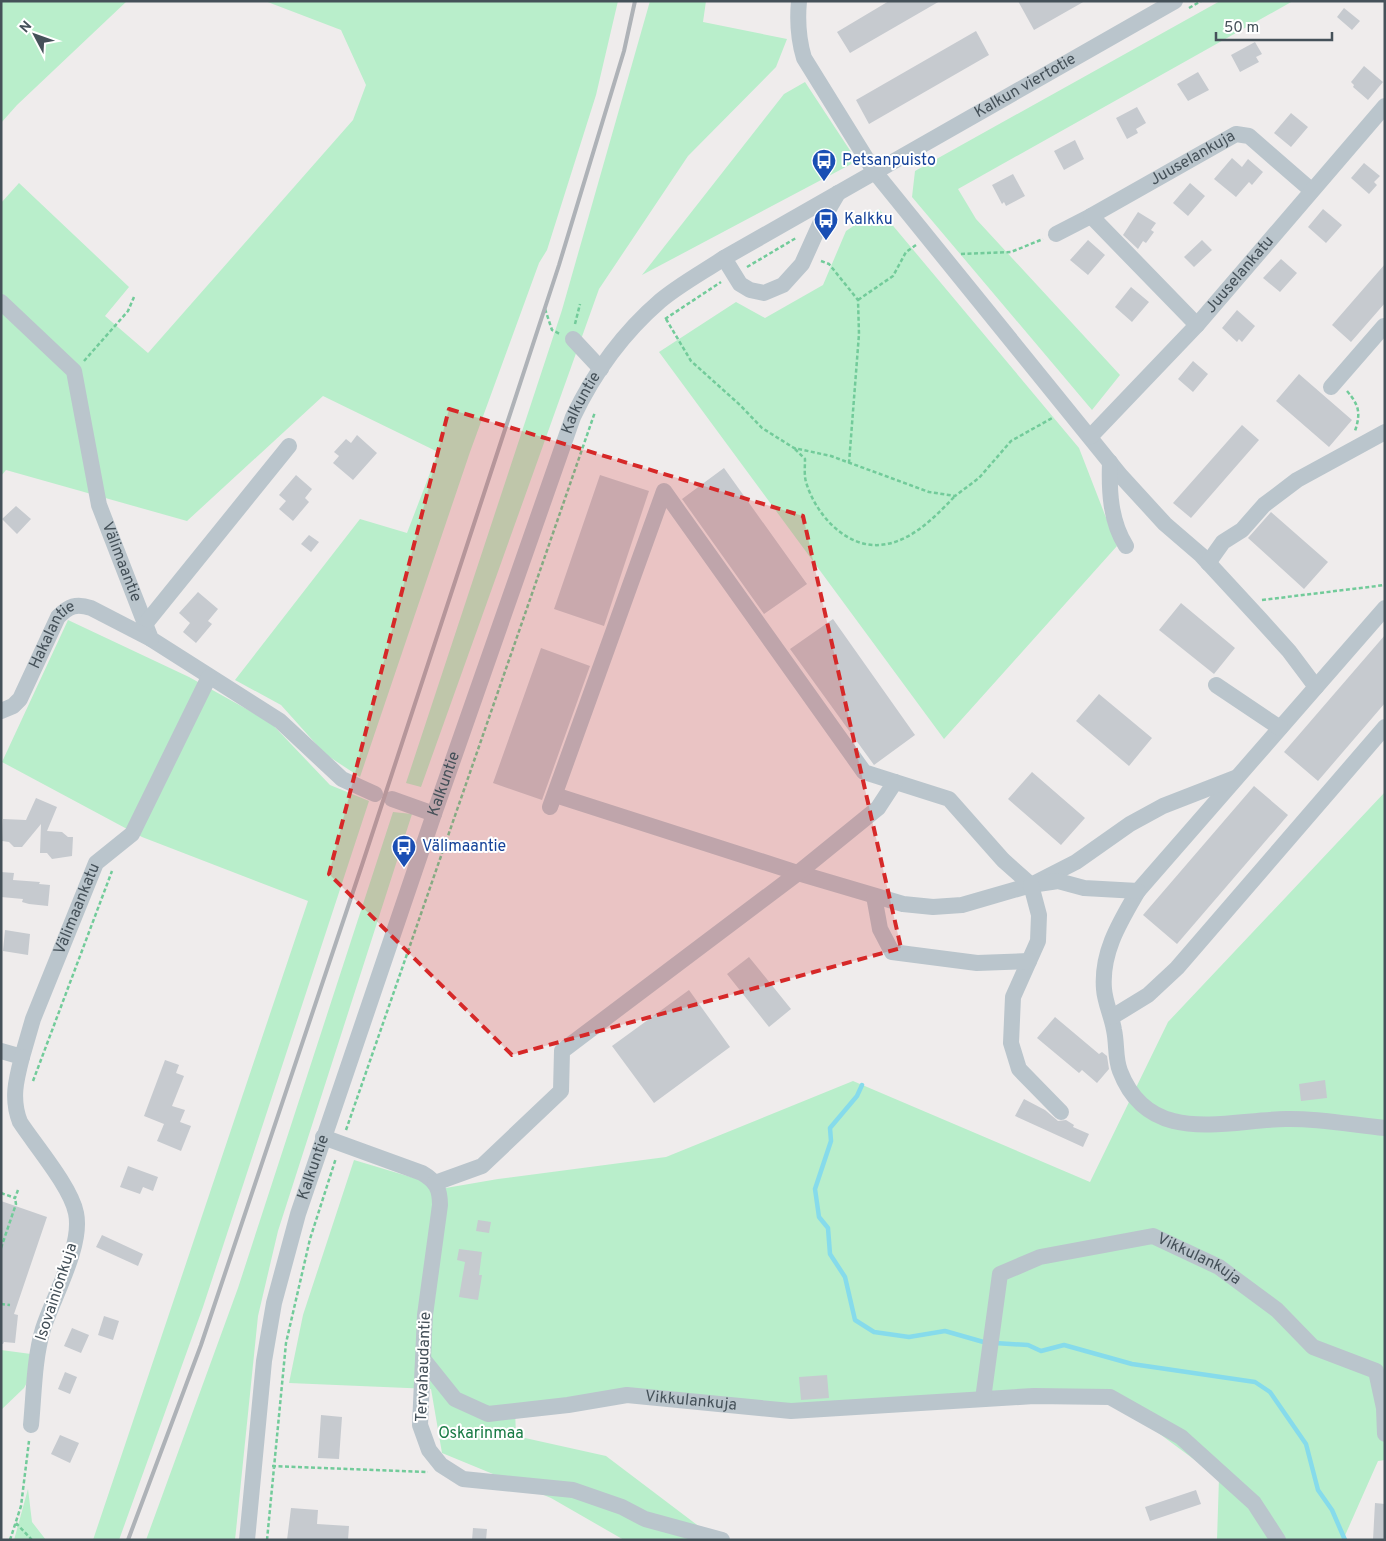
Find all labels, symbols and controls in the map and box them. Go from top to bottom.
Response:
north arrow [10,10,60,60]
scale bar [1216,10,1332,42]
text: N [17,18,36,37]
text: 50 m [1224,19,1259,38]
street label: Kalkun viertotie [971,49,1080,123]
street label: Juuselankuja [1147,126,1239,190]
bus stop icon: Petsanpuisto [811,148,837,182]
place label: Petsanpuisto [842,151,936,171]
bus stop icon: Kalkku [813,207,839,241]
place label: Kalkku [844,210,893,230]
street label: Juuselankatu [1201,232,1279,318]
street label: Kalkuntie [558,368,606,437]
street label: Välimaantie [97,519,146,605]
street label: Hakalantie [25,597,78,672]
street label: Kalkuntie [424,749,465,819]
bus stop icon: Välimaantie [391,834,417,868]
place label: Välimaantie [422,837,506,857]
street label: Välimaankatu [50,860,105,958]
street label: Kalkuntie [293,1132,334,1203]
street label: Vikkulankuja [1153,1229,1245,1290]
street label: Isovainionkuja [32,1240,82,1344]
street label: Tervahaudantie [412,1311,436,1423]
street label: Vikkulankuja [644,1387,738,1416]
park label: Oskarinmaa [438,1424,524,1444]

